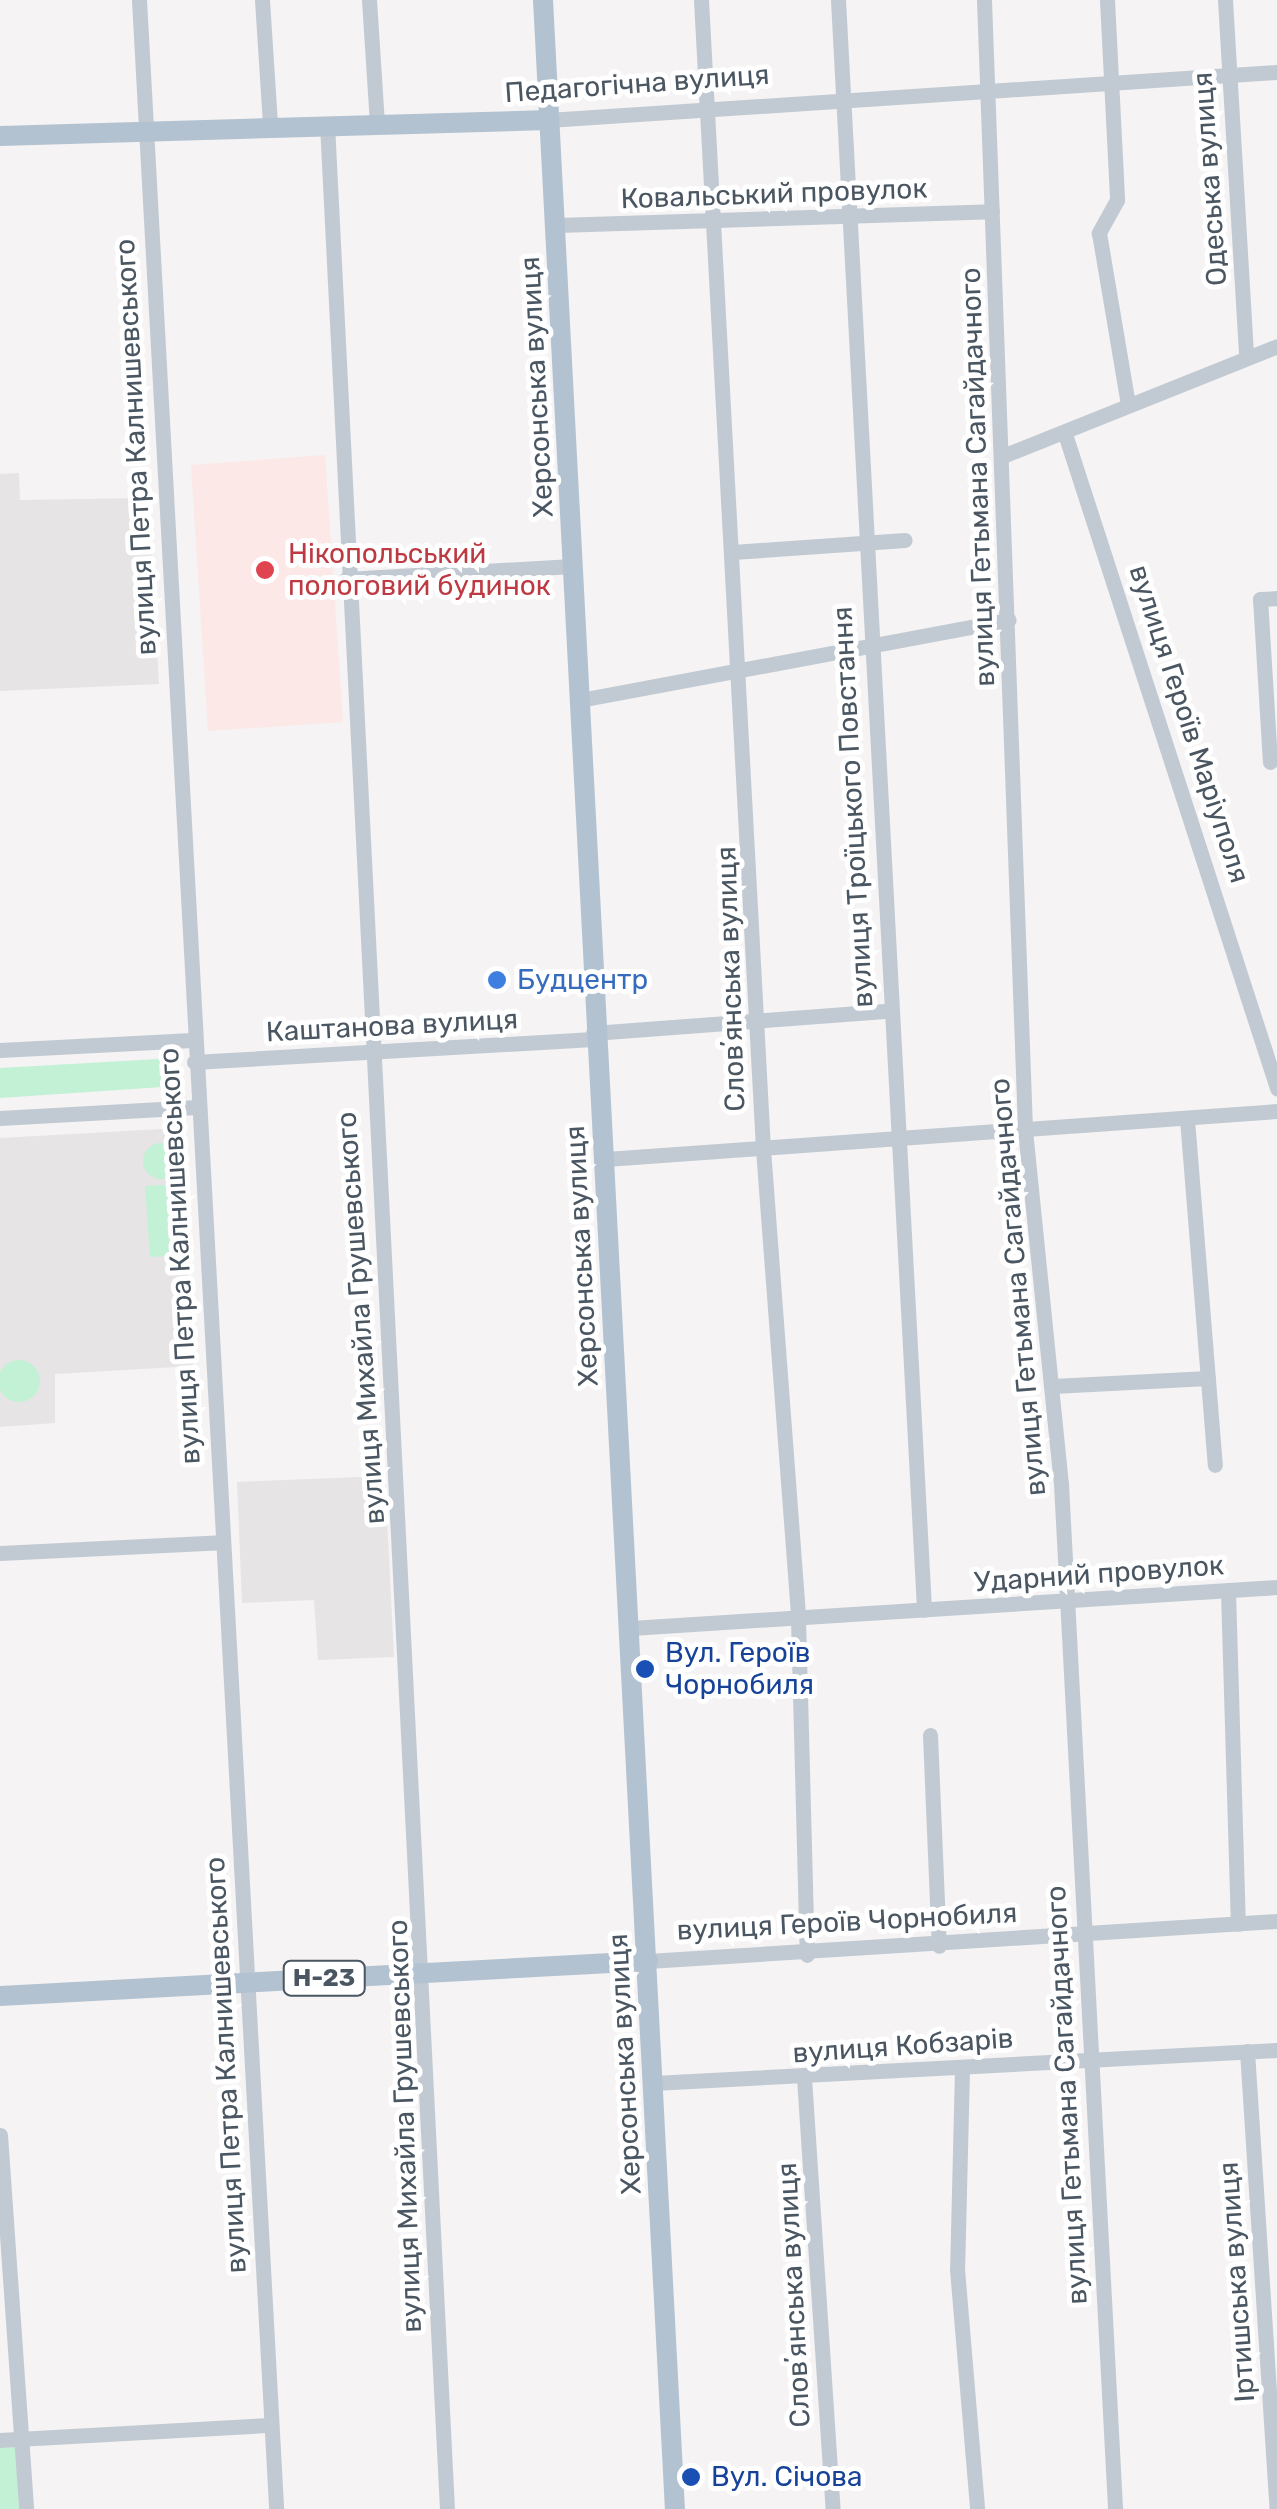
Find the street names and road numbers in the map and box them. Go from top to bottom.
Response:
street label: Педагогічна вулиця [503,58,771,110]
street label: Одеська вулиця [1186,71,1234,287]
street label: Ковальський провулок [620,172,928,216]
street label: вулиця Петра Калнишевського [108,238,164,656]
street label: Херсонська вулиця [513,256,561,518]
street label: вулиця Гетьмана Сагайдачного [954,267,1002,687]
street label: вулиця Героїв Маріуполя [1122,561,1256,887]
street label: вулиця Троїцького Повстання [826,606,880,1008]
street label: Словʼянська вулиця [710,846,752,1112]
street label: Каштанова вулиця [265,1003,519,1049]
street label: вулиця Петра Калнишевського [152,1047,208,1465]
street label: вулиця Гетьмана Сагайдачного [983,1077,1053,1497]
street label: вулиця Михайла Грушевського [330,1111,392,1525]
street label: Херсонська вулиця [558,1125,606,1387]
street label: Ударний провулок [973,1549,1225,1599]
street label: вулиця Петра Калнишевського [198,1856,254,2274]
street label: вулиця Гетьмана Сагайдачного [1039,1885,1095,2305]
street label: вулиця Героїв Чорнобиля [676,1896,1018,1948]
street label: вулиця Михайла Грушевського [381,1919,429,2333]
street label: Херсонська вулиця [601,1933,649,2195]
road number: Н-23 [282,1958,366,1998]
street label: вулиця Кобзарів [791,2022,1015,2070]
street label: Іртишська вулиця [1212,2161,1262,2403]
street label: Словʼянська вулиця [770,2162,818,2428]

